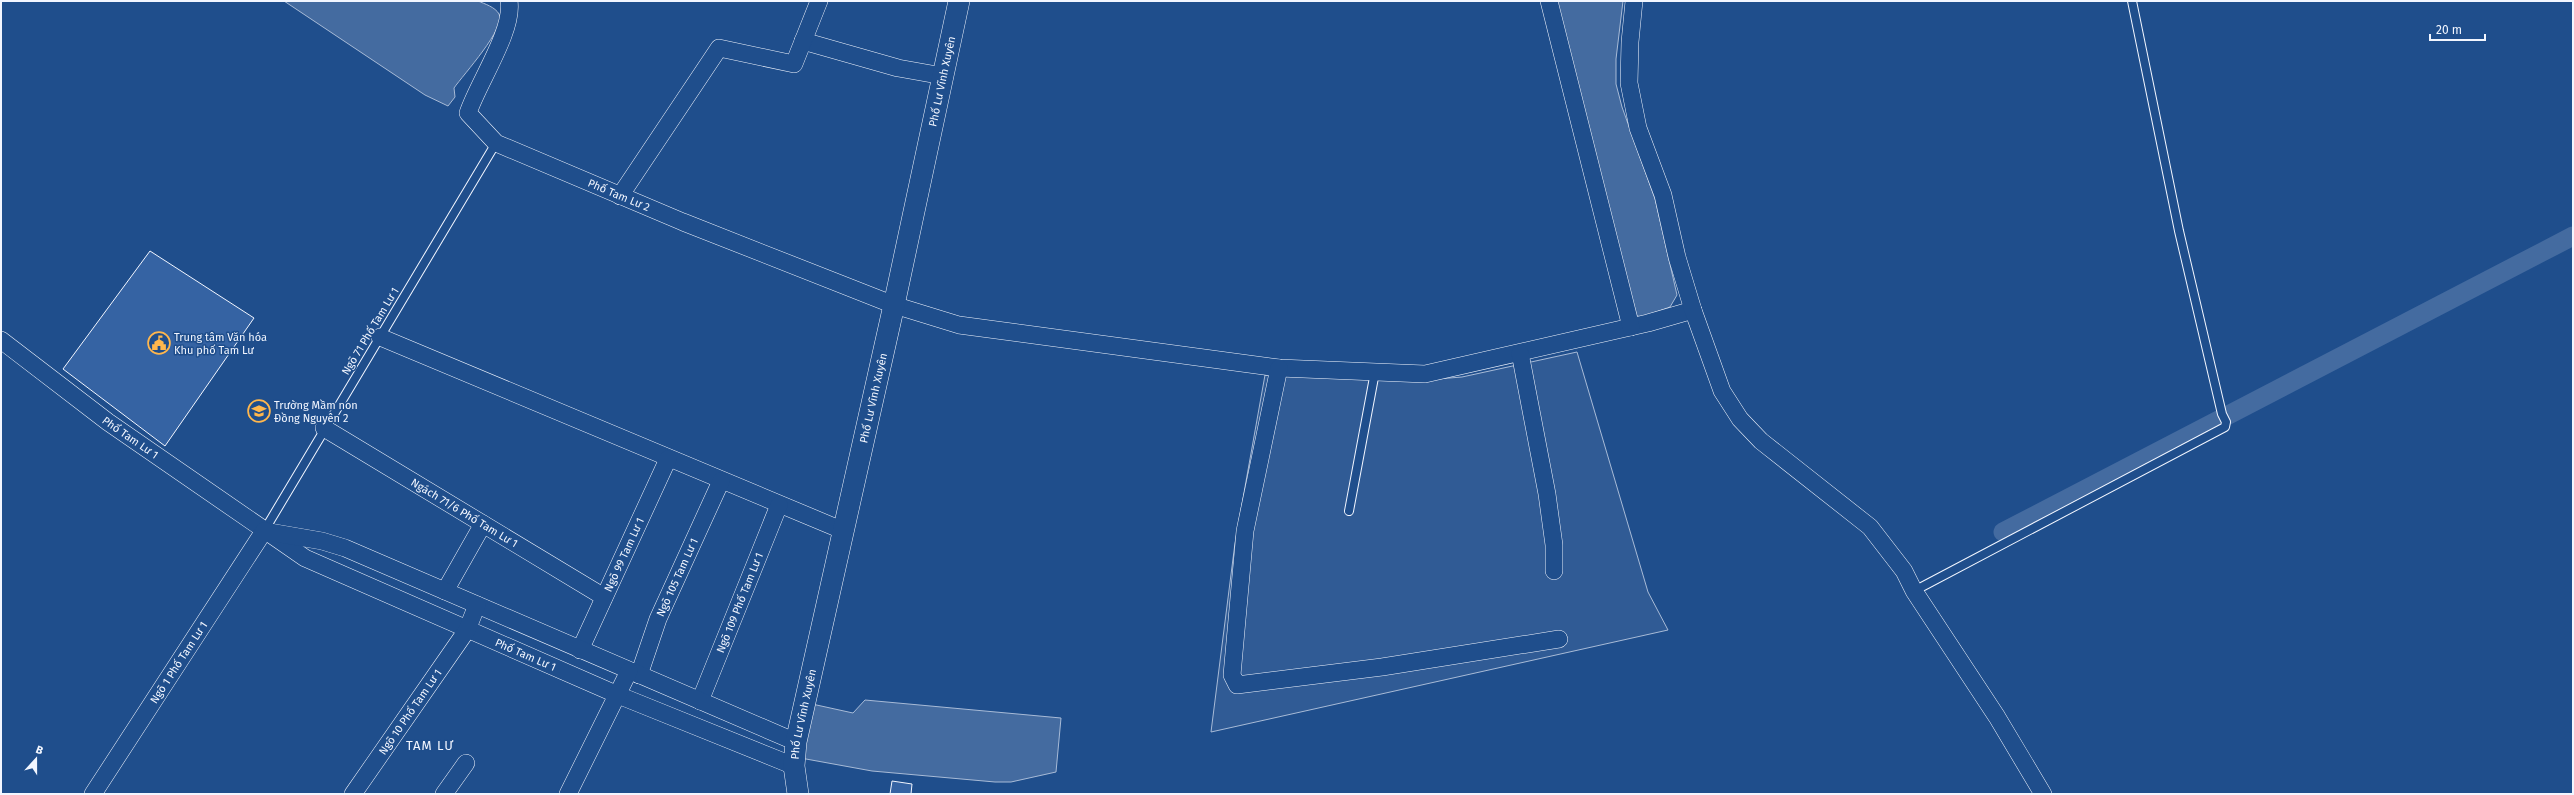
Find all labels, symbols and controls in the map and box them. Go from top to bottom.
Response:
scale bar [2430,16,2485,42]
text: 20 m [2436,23,2462,37]
street label: Phố Lư Vĩnh Xuyên [926,35,958,128]
street label: Phố Tam Lư 2 [586,177,652,214]
street label: Ngõ 71 Phố Tam Lư 1 [339,285,402,377]
public building icon: Trung tâm Văn hóa Khu phố Tam Lư [146,330,172,356]
place label: Trung tâm Văn hóa Khu phố Tam Lư [174,331,267,357]
street label: Phố Lư Vĩnh Xuyên [857,352,890,444]
school or university icon: Trường Mầm non Đồng Nguyên 2 [246,398,272,424]
place label: Trường Mầm non Đồng Nguyên 2 [274,399,358,425]
street label: Phố Tam Lư 1 [99,414,161,462]
street label: Ngách 71/6 Phố Tam Lư 1 [408,476,520,550]
street label: Ngõ 99 Tam Lư 1 [602,516,647,594]
street label: Ngõ 105 Tam Lư 1 [654,536,701,619]
street label: Ngõ 109 Phố Tam Lư 1 [714,551,766,655]
street label: Ngõ 1 Phố Tam Lư 1 [148,619,210,706]
street label: Phố Tam Lư 1 [493,636,558,674]
street label: Ngõ 10 Phố Tam Lư 1 [376,667,445,757]
street label: Phố Lư Vĩnh Xuyên [789,668,819,760]
district label: TAM LƯ [406,738,454,753]
north arrow [16,739,56,779]
text: B [34,743,45,757]

